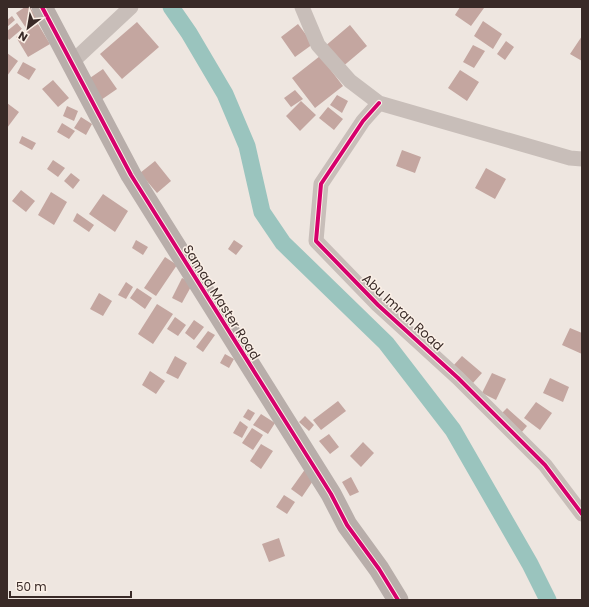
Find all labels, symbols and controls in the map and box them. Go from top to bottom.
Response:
north arrow [8,8,48,48]
text: N [15,28,31,46]
street label: Samad Master Road [178,241,265,364]
street label: Abu Imran Road [358,270,448,355]
scale bar [10,573,131,599]
text: 50 m [16,578,47,595]

